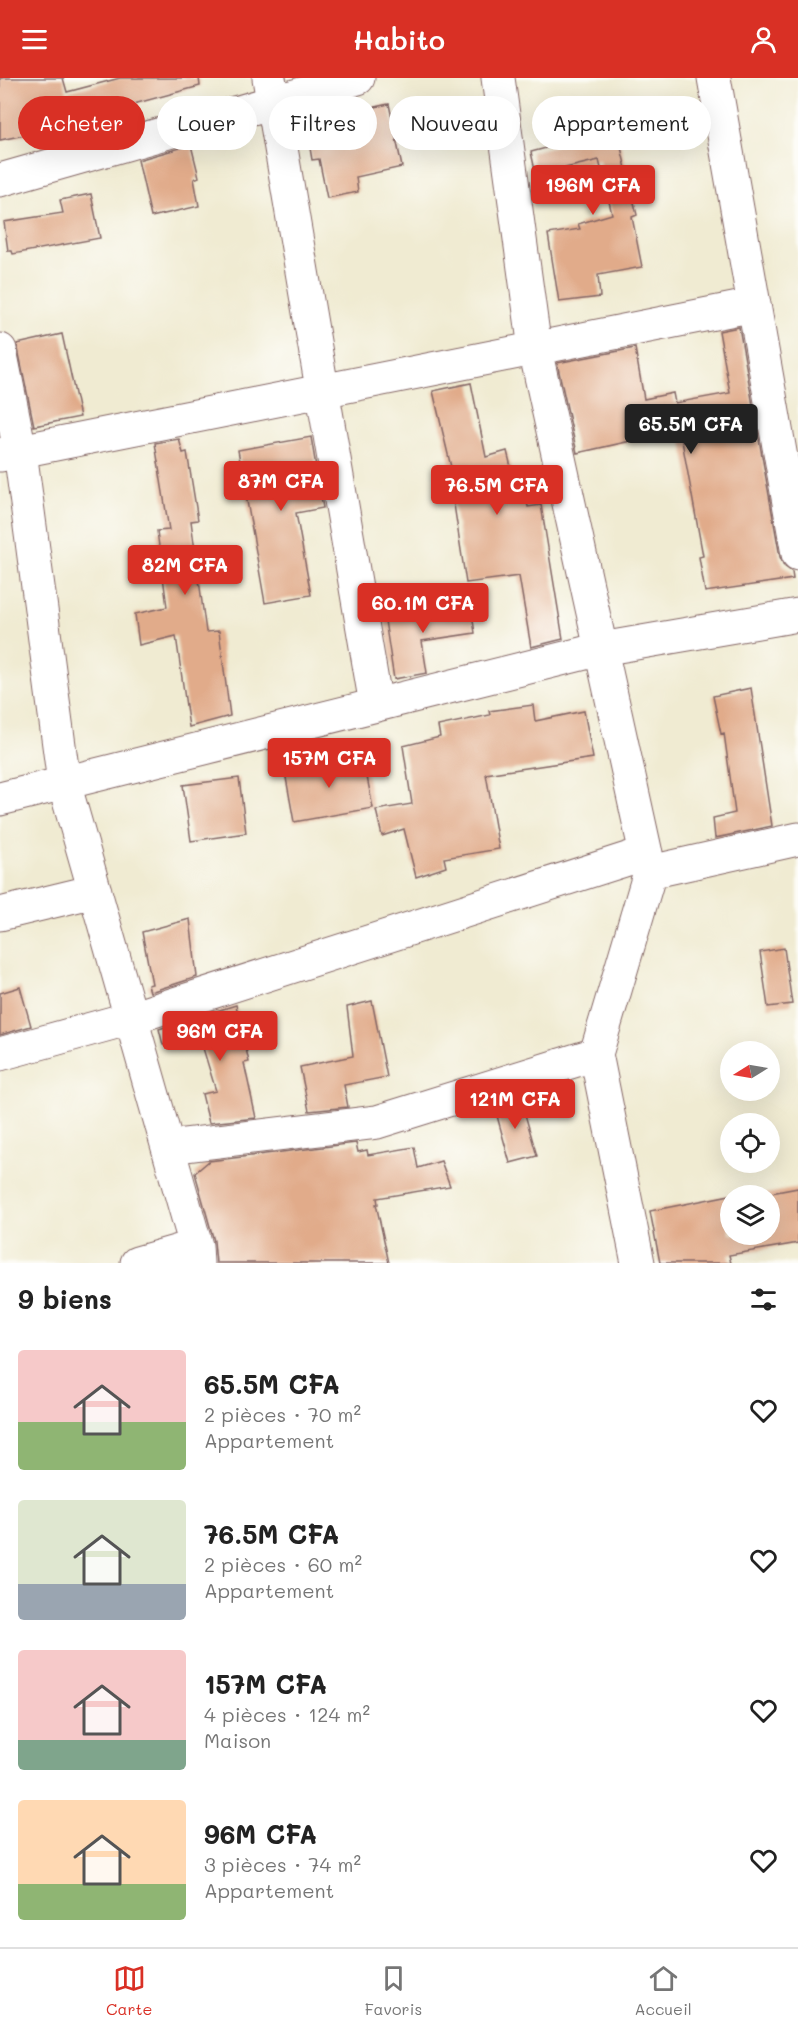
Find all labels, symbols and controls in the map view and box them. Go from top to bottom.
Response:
text: Habito [353,22,445,57]
icon: menu [18,23,51,56]
icon: person [747,23,780,56]
chip: Acheter [18,96,145,150]
chip: Louer [157,96,257,150]
chip: Filtres [269,96,377,150]
chip: Nouveau [389,96,520,150]
chip: Appartement [532,96,711,150]
pin: 196M CFA [531,165,655,216]
text: 196M CFA [545,171,641,197]
pin: 65.5M CFA [622,404,760,455]
text: 65.5M CFA [639,410,743,436]
pin: 87M CFA [226,461,336,512]
pin: 76.5M CFA [428,465,566,516]
text: 87M CFA [238,467,324,493]
text: 76.5M CFA [445,471,549,497]
pin: 82M CFA [130,545,240,596]
text: 82M CFA [142,551,228,577]
pin: 60.1M CFA [354,583,492,634]
text: 60.1M CFA [372,589,474,615]
pin: 157M CFA [267,738,391,789]
text: 157M CFA [282,744,376,770]
pin: 96M CFA [165,1011,275,1062]
text: 96M CFA [176,1017,264,1043]
north arrow [720,1041,780,1101]
map controls [720,1041,780,1245]
pin: 121M CFA [453,1079,577,1130]
text: 121M CFA [469,1085,561,1111]
button: locate [720,1113,780,1173]
button: layers [720,1185,780,1245]
text: 9 biens [18,1282,112,1316]
icon: filters [747,1283,780,1316]
text: 65.5M CFA [204,1367,340,1401]
icon: home [66,1374,138,1446]
icon: heart [747,1394,780,1427]
text: 2 pièces · 70 m² [204,1401,361,1427]
text: Appartement [204,1427,334,1453]
text: 76.5M CFA [204,1517,339,1551]
icon: home [66,1524,138,1596]
icon: heart [747,1544,780,1577]
text: 2 pièces · 60 m² [204,1551,362,1577]
text: Appartement [204,1577,334,1603]
text: 157M CFA [204,1667,327,1701]
icon: home [66,1674,138,1746]
icon: heart [747,1694,780,1727]
text: 4 pièces · 124 m² [204,1701,370,1727]
text: Maison [204,1727,271,1753]
text: 96M CFA [204,1817,317,1851]
icon: home [66,1824,138,1896]
icon: heart [747,1844,780,1877]
text: 3 pièces · 74 m² [204,1851,361,1877]
text: Appartement [204,1877,334,1903]
tab: Carte [106,1962,152,2019]
tab: Favoris [365,1962,422,2019]
tab: Accueil [634,1962,692,2019]

